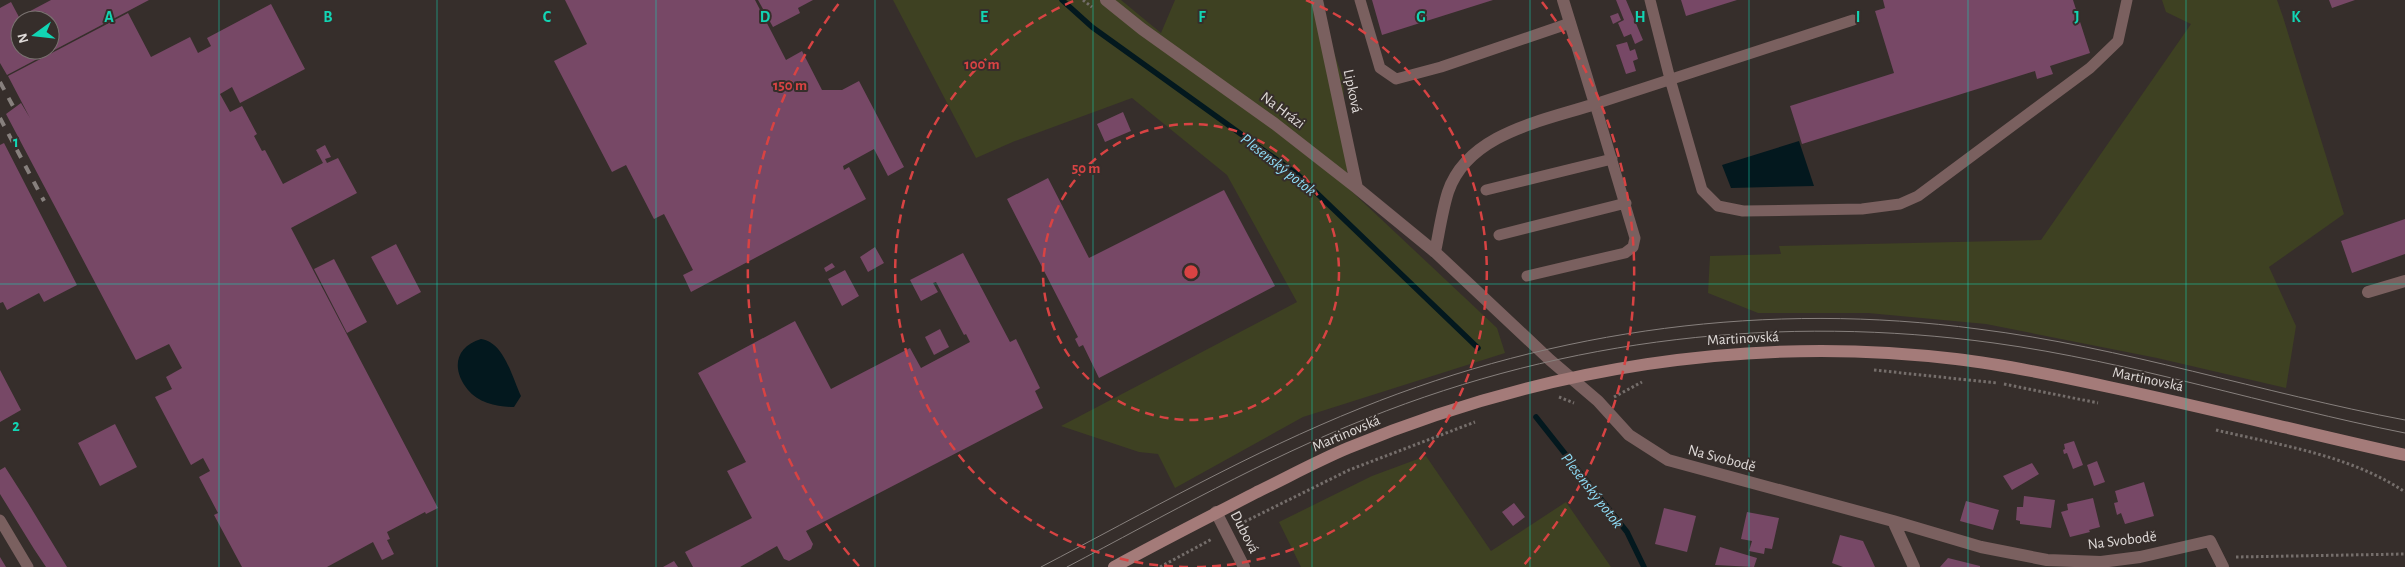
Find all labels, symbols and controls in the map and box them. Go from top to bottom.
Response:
text: A [104,9,114,25]
text: B [323,9,333,25]
text: C [543,9,552,25]
text: D [760,9,771,25]
text: E [980,9,988,25]
text: F [1198,9,1206,25]
text: G [1416,9,1426,25]
text: H [1634,9,1646,25]
text: I [1856,9,1860,25]
text: J [2074,9,2080,25]
text: K [2291,9,2301,25]
north arrow [10,10,60,60]
text: N [15,32,31,45]
text: 100 m [964,57,1000,72]
street label: Lipková [1341,68,1364,114]
text: 150 m [773,78,807,93]
street label: Na Hrázi [1258,89,1308,132]
water label: Plesenský potok [1237,131,1319,200]
text: 1 [13,134,19,150]
text: 50 m [1072,161,1100,176]
centre of rings [1182,263,1200,281]
street label: Martinovská [1707,329,1779,348]
street label: Martinovská [2111,365,2185,394]
street label: Martinovská [1310,412,1382,454]
text: 2 [12,418,20,434]
street label: Na Svobodě [1686,442,1757,475]
water label: Plesenský potok [1557,450,1626,532]
street label: Dubová [1228,509,1262,556]
street label: Na Svobodě [2087,529,2157,552]

